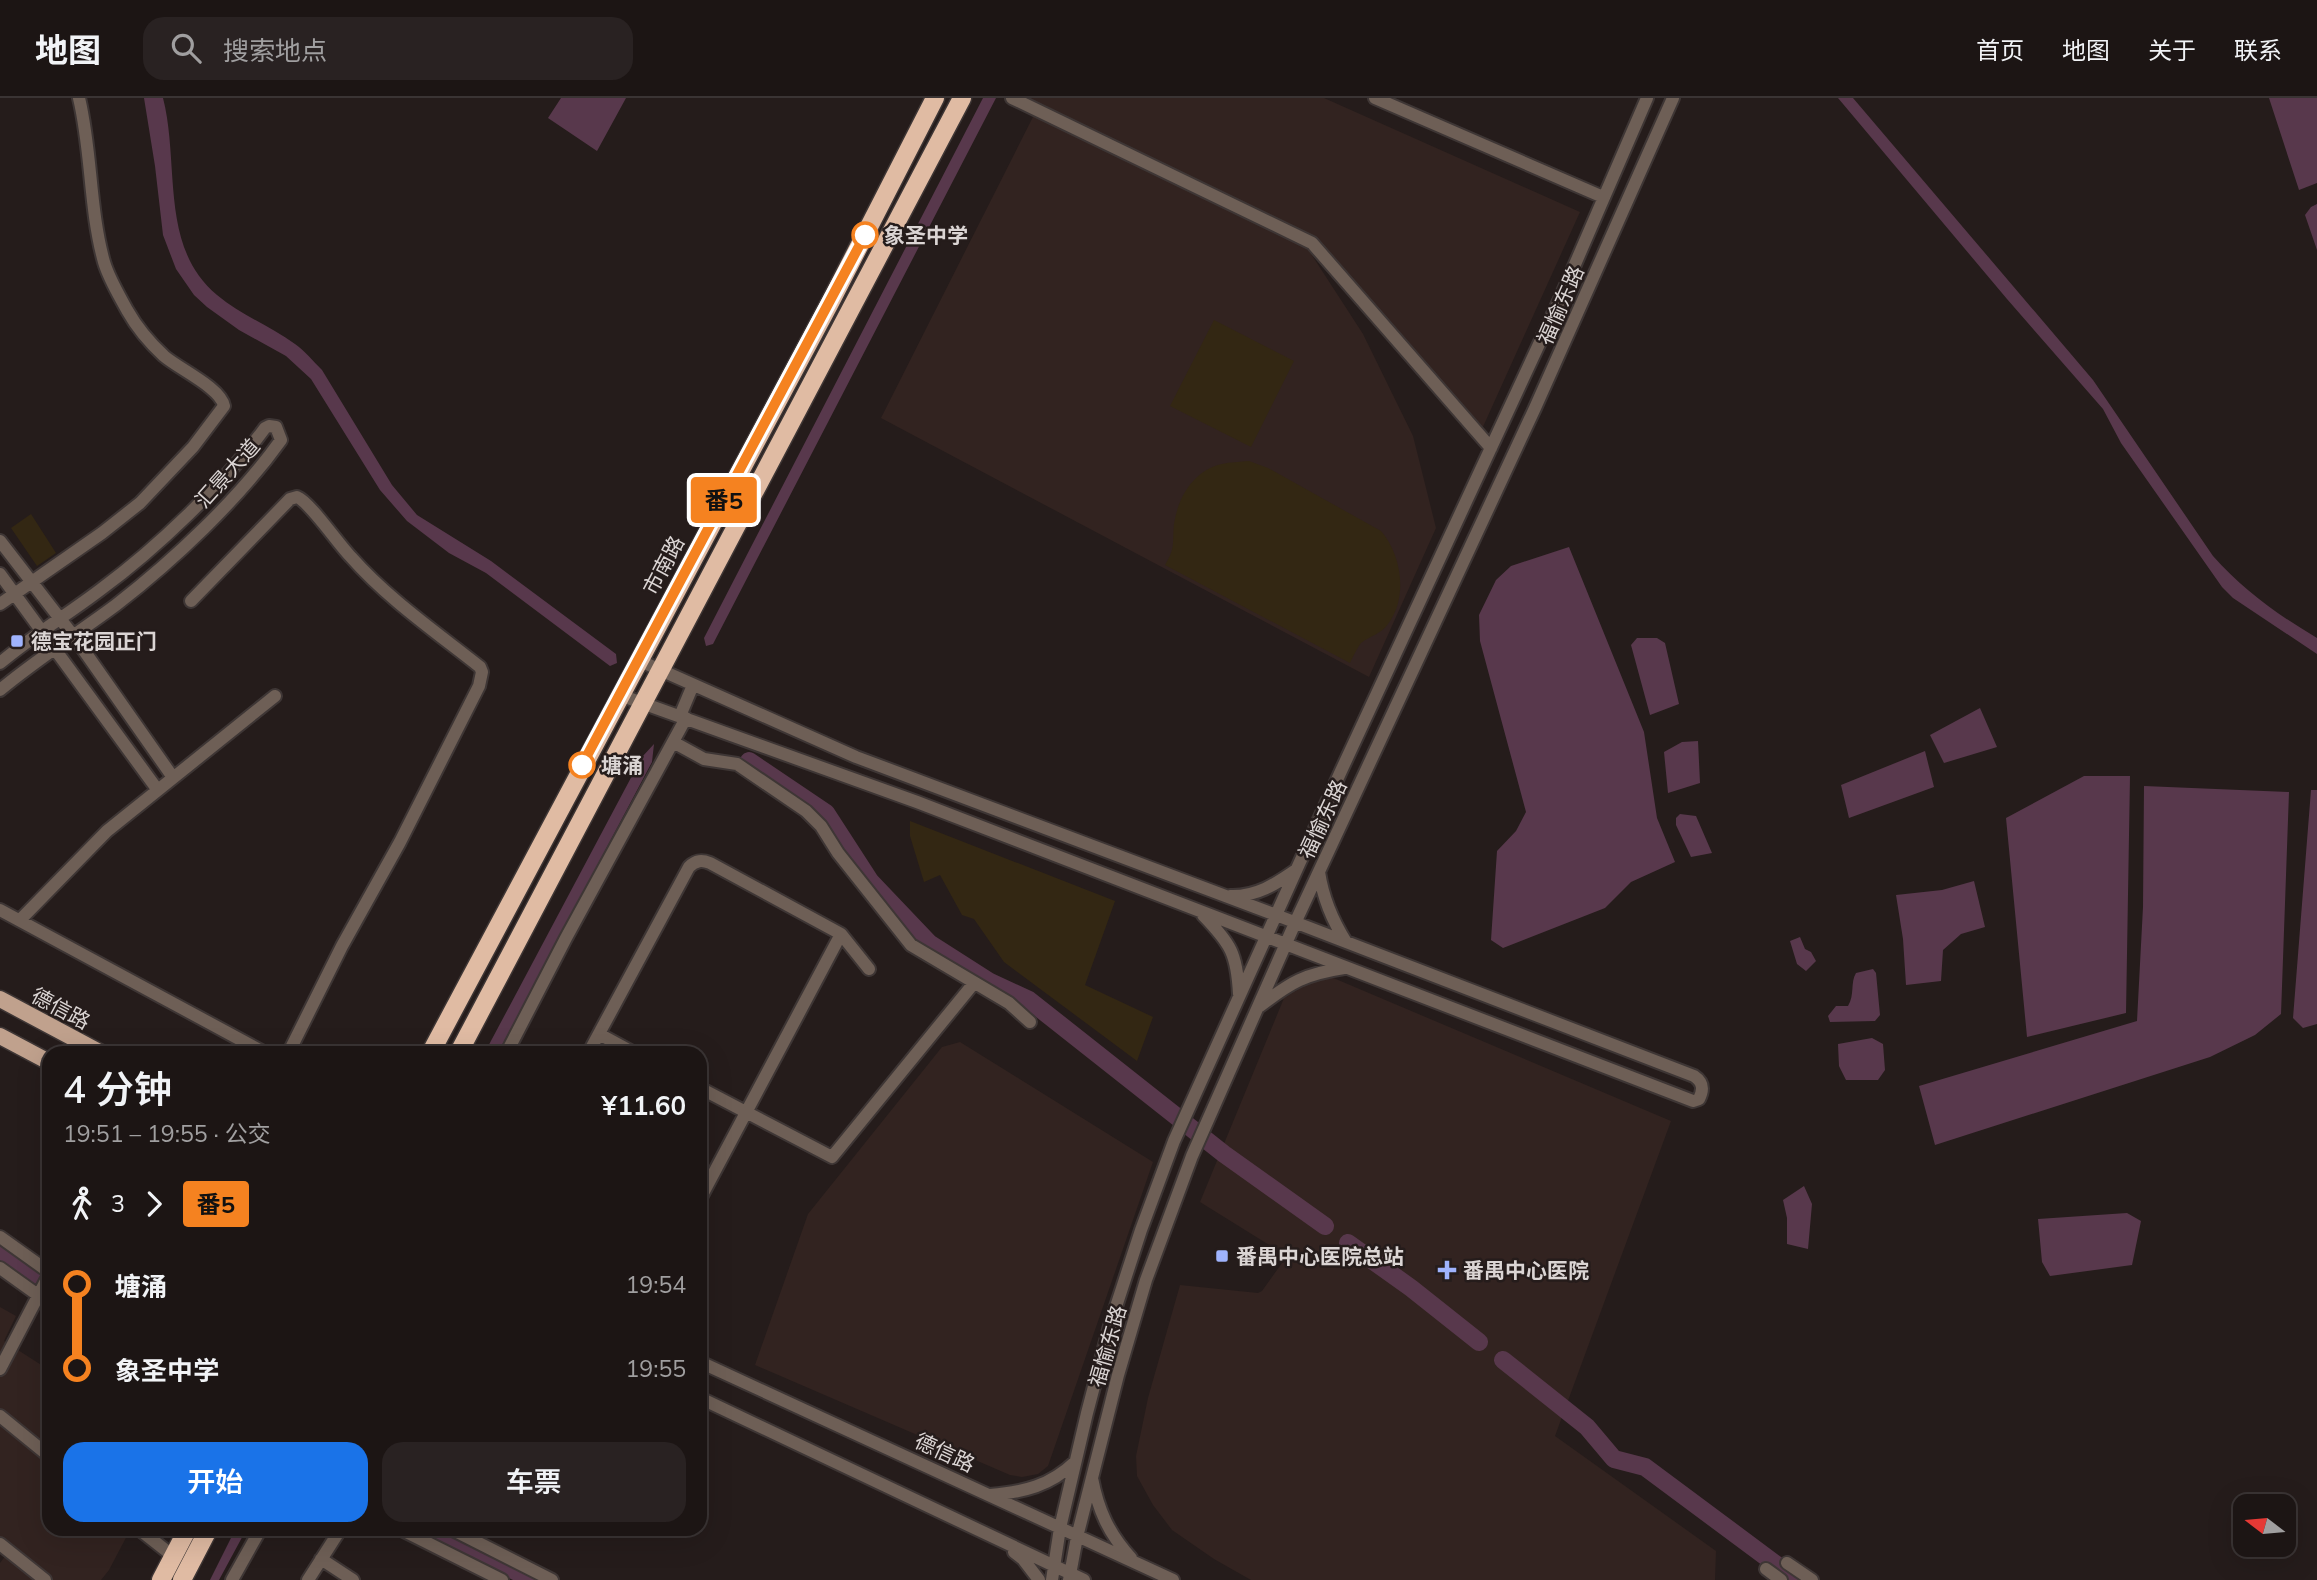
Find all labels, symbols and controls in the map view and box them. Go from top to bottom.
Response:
search box [143,17,633,80]
text: 地图 [35,29,101,70]
icon: search [167,29,205,67]
text: 搜索地点 [223,34,327,67]
text: 首页 [1976,35,2024,65]
text: 地图 [2062,35,2110,65]
text: 关于 [2148,35,2196,65]
text: 联系 [2234,35,2282,65]
marker: 象圣中学 [852,222,878,248]
place label: 象圣中学 [884,222,968,248]
street label: 福愉东路 [1531,261,1589,349]
street label: 汇景大道 [189,433,265,513]
line badge: 番5 [692,477,756,523]
text: 番5 [705,485,743,515]
street label: 市南路 [637,531,689,599]
place label: 德宝花园正门 [31,628,157,654]
marker: 德宝花园正门 [9,633,25,649]
marker: 塘涌 [569,752,595,778]
place label: 塘涌 [601,752,643,778]
street label: 福愉东路 [1292,775,1352,863]
street label: 德信路 [27,982,95,1034]
text: 4 分钟 [63,1065,172,1113]
text: ¥11.60 [602,1089,686,1122]
text: 19:51 – 19:55 · 公交 [63,1119,271,1148]
icon: walk [63,1185,101,1223]
icon: forward [135,1185,173,1223]
text: 3 [111,1189,125,1218]
text: 番5 [197,1189,235,1219]
place label: 番禺中心医院总站 [1236,1243,1404,1269]
marker: 番禺中心医院总站 [1214,1248,1230,1264]
place label: 番禺中心医院 [1463,1257,1589,1283]
marker: 番禺中心医院 [1437,1260,1457,1280]
text: 塘涌 [115,1270,167,1303]
text: 19:54 [626,1270,686,1299]
street label: 福愉东路 [1083,1302,1131,1390]
text: 象圣中学 [115,1354,219,1387]
text: 19:55 [626,1354,686,1383]
street label: 德信路 [911,1427,979,1477]
button: 开始 [63,1442,368,1522]
button: 车票 [382,1442,686,1522]
north arrow [2233,1494,2296,1558]
map controls [2233,1494,2296,1557]

